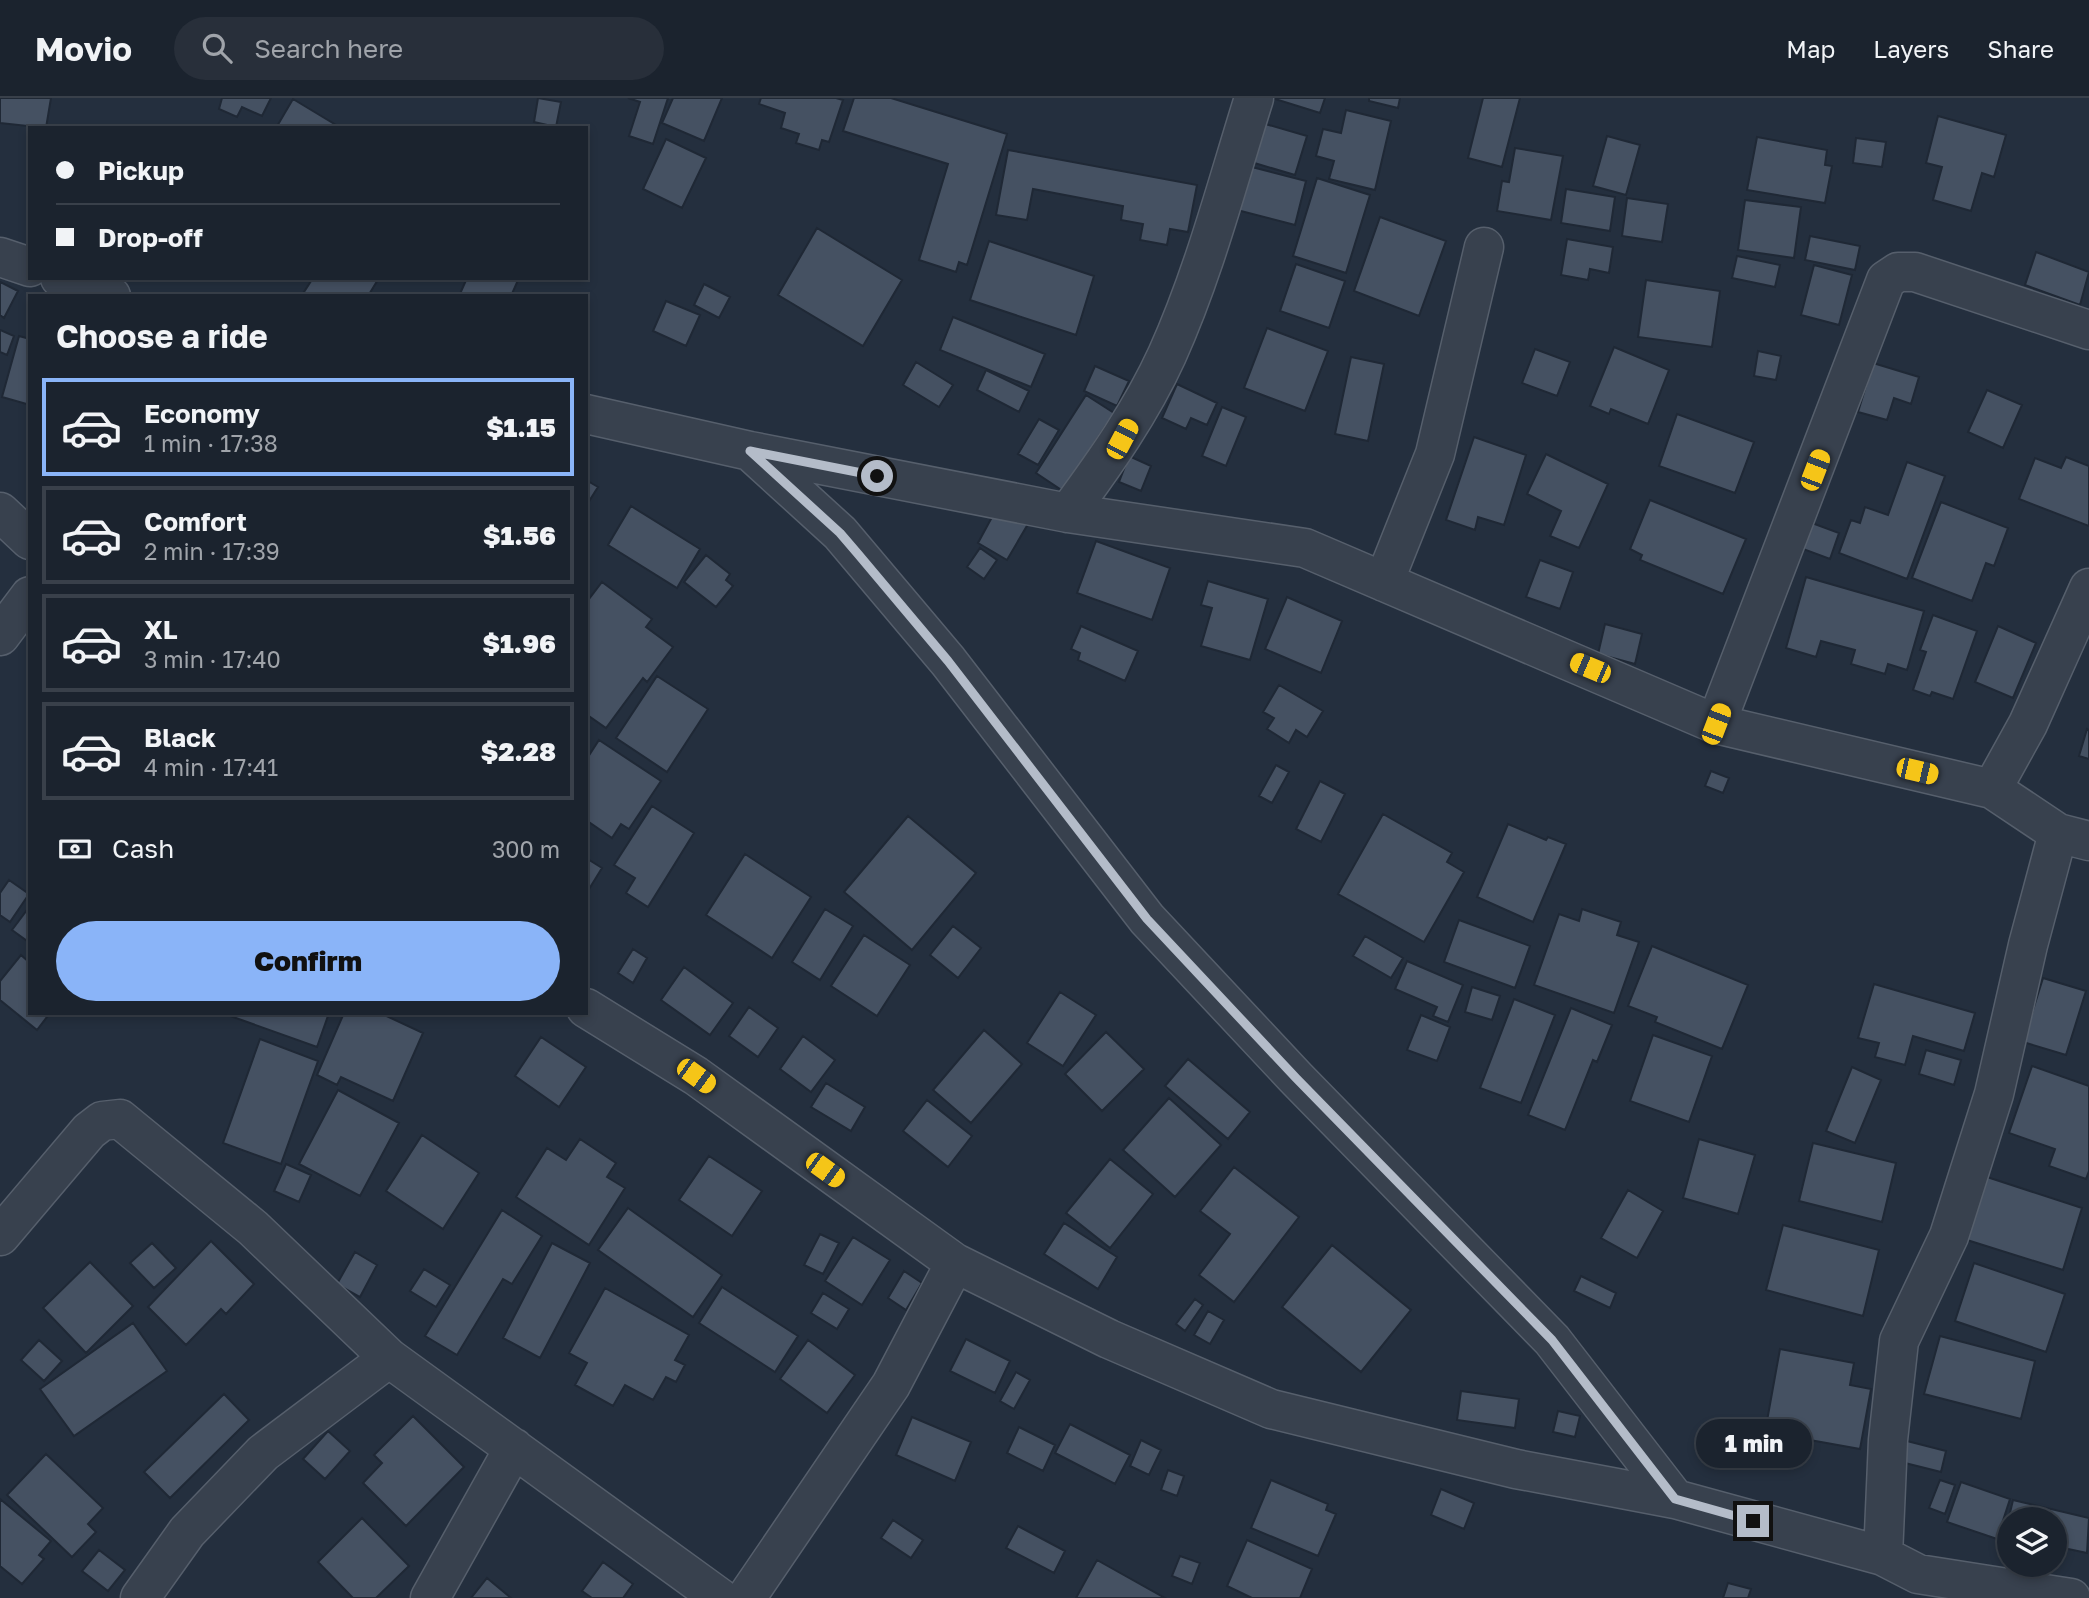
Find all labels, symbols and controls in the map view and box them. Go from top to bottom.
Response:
search box [174,17,664,80]
text: Movio [35,29,132,68]
icon: search [198,29,236,67]
text: Search here [254,33,403,64]
text: Map [1786,34,1835,63]
text: Layers [1873,34,1949,63]
text: Share [1987,34,2054,63]
text: Pickup [98,155,184,186]
text: Drop-off [98,222,203,253]
text: Choose a ride [56,317,268,355]
icon: car [60,396,123,459]
text: Economy [144,398,260,429]
text: $1.15 [486,412,556,443]
car [1103,416,1142,462]
text: 1 min · 17:38 [144,429,278,457]
car [1798,447,1833,493]
route start [861,460,893,492]
icon: car [60,504,123,567]
text: Comfort [144,506,247,537]
text: $1.56 [483,520,556,551]
text: 2 min · 17:39 [144,537,280,565]
icon: car [60,612,123,675]
text: XL [144,614,178,645]
text: $1.96 [482,628,556,659]
text: 3 min · 17:40 [144,645,281,673]
car [1567,650,1614,686]
car [1699,701,1734,747]
icon: car [60,720,123,783]
text: Black [144,722,216,753]
text: $2.28 [481,736,556,767]
text: 4 min · 17:41 [144,753,278,781]
car [1895,756,1940,786]
icon: cash [56,830,94,868]
text: Cash [112,833,174,864]
text: 300 m [492,835,560,863]
button: Confirm [56,921,560,1001]
car [673,1055,720,1097]
car [802,1149,849,1191]
callout: 1 min [1695,1420,1811,1468]
text: 1 min [1725,1429,1783,1457]
route end [1737,1505,1769,1537]
map controls [1997,1507,2067,1577]
button: layers [1997,1507,2067,1577]

